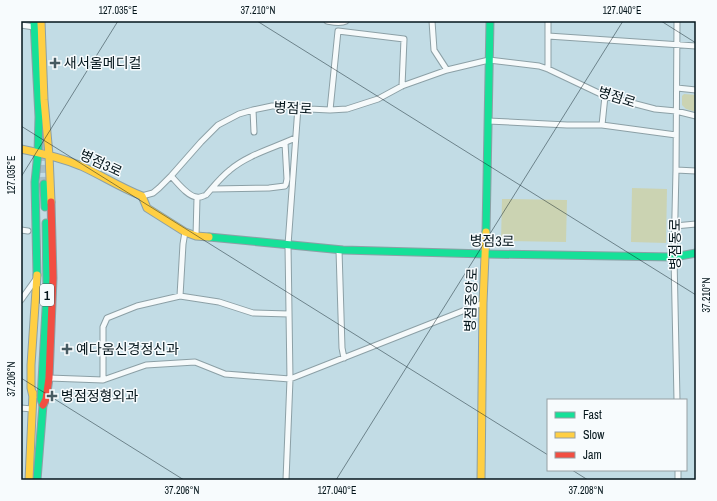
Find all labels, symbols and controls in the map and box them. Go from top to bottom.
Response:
text: 127.035°E [98,4,138,17]
text: 37.210°N [241,4,276,17]
text: 127.040°E [602,4,642,17]
place label: 새서울메디컬 [64,54,141,72]
marker: 새서울메디컬 [49,57,61,69]
street label: 병점로 [596,82,638,112]
street label: 병점로 [273,98,313,118]
street label: 병점3로 [77,145,125,181]
text: 127.035°E [5,155,18,195]
street label: 병점동로 [666,218,684,270]
street label: 병점3로 [469,232,515,250]
street label: 병점중앙로 [461,267,481,332]
text: 37.210°N [700,277,713,313]
road number: 1 [40,284,54,306]
place label: 예다움신경정신과 [76,340,179,358]
marker: 예다움신경정신과 [61,343,73,355]
text: 37.206°N [5,361,18,397]
place label: 병점정형외과 [61,387,138,405]
marker: 병점정형외과 [46,390,58,402]
legend [547,399,687,471]
text: Fast [583,407,602,423]
text: Slow [583,427,605,443]
text: Jam [583,447,602,463]
text: 37.206°N [165,484,200,497]
text: 127.040°E [317,484,357,497]
text: 37.208°N [569,484,604,497]

